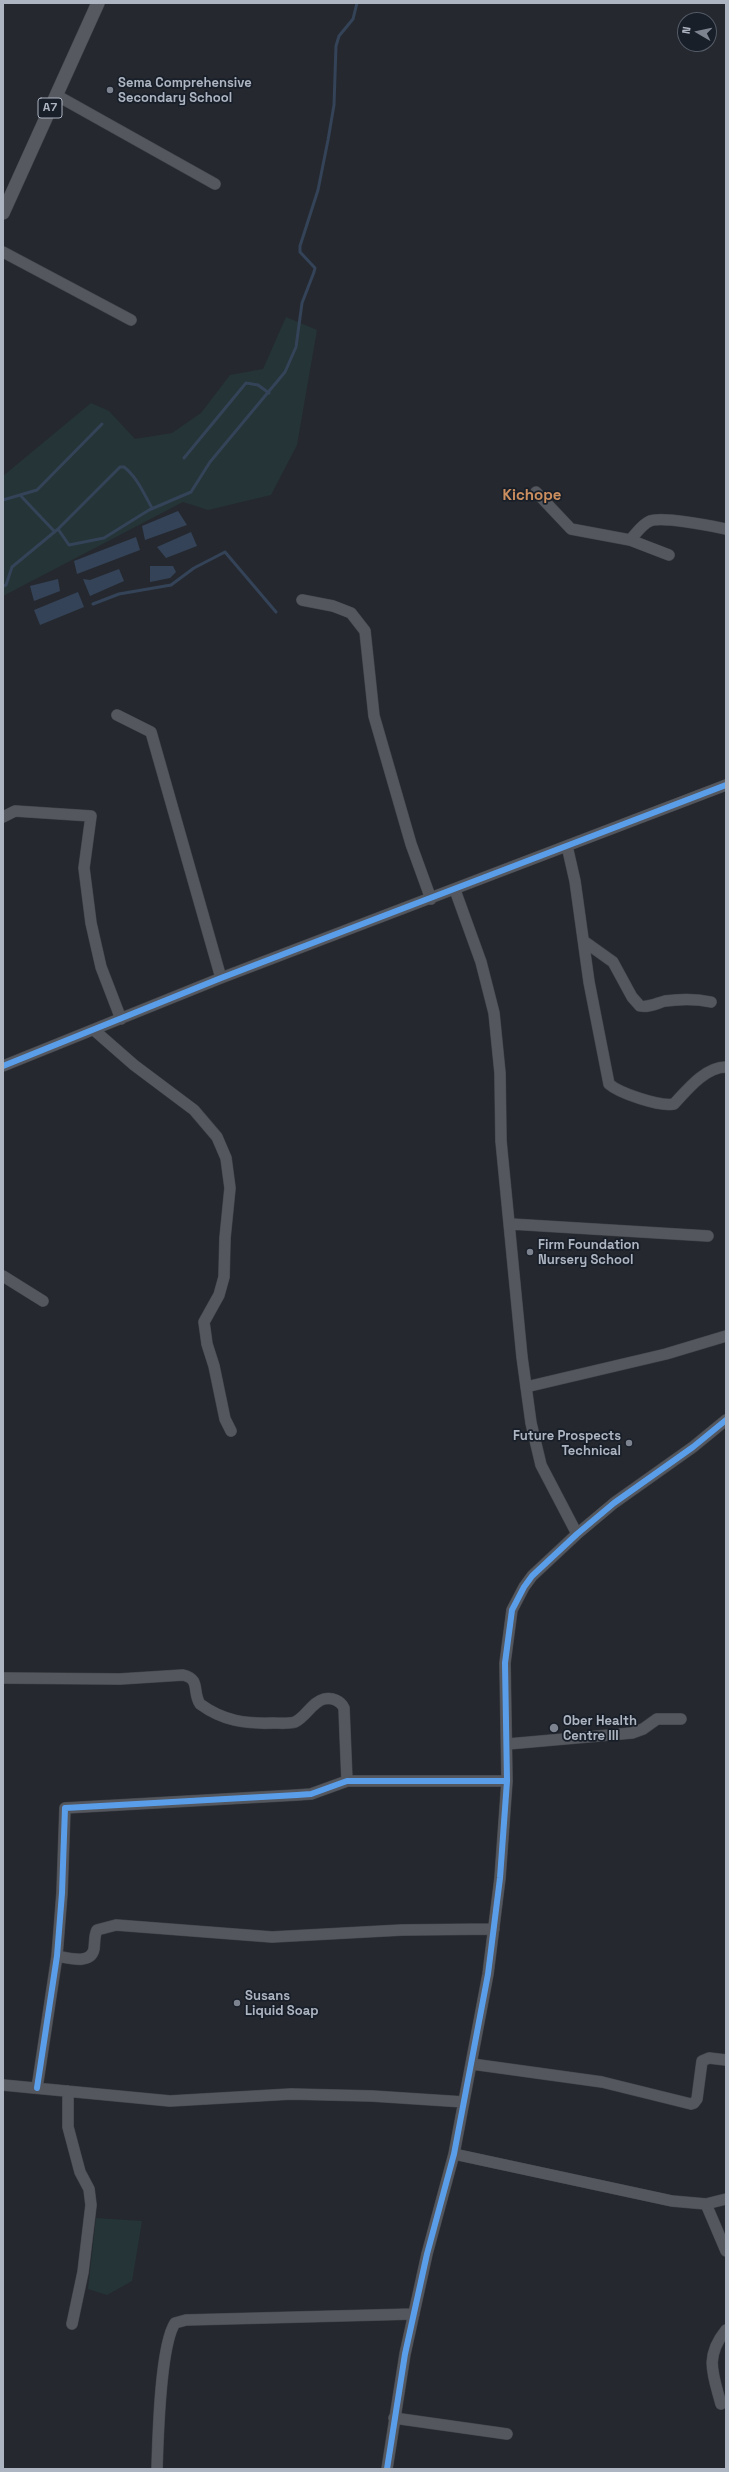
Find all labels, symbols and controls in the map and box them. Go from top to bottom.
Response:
north arrow [677,12,717,52]
text: N [679,26,694,35]
place label: Sema Comprehensive Secondary School [118,75,252,106]
marker: Sema Comprehensive Secondary School [105,85,115,95]
road number: A7 [38,98,62,118]
district label: Kichope [503,487,561,505]
place label: Firm Foundation Nursery School [538,1237,640,1268]
marker: Firm Foundation Nursery School [525,1247,535,1257]
place label: Future Prospects Technical [513,1428,621,1459]
marker: Future Prospects Technical [624,1438,634,1448]
place label: Ober Health Centre III [563,1713,637,1744]
marker: Ober Health Centre III [548,1722,560,1734]
place label: Susans Liquid Soap [245,1988,319,2019]
marker: Susans Liquid Soap [232,1998,242,2008]

